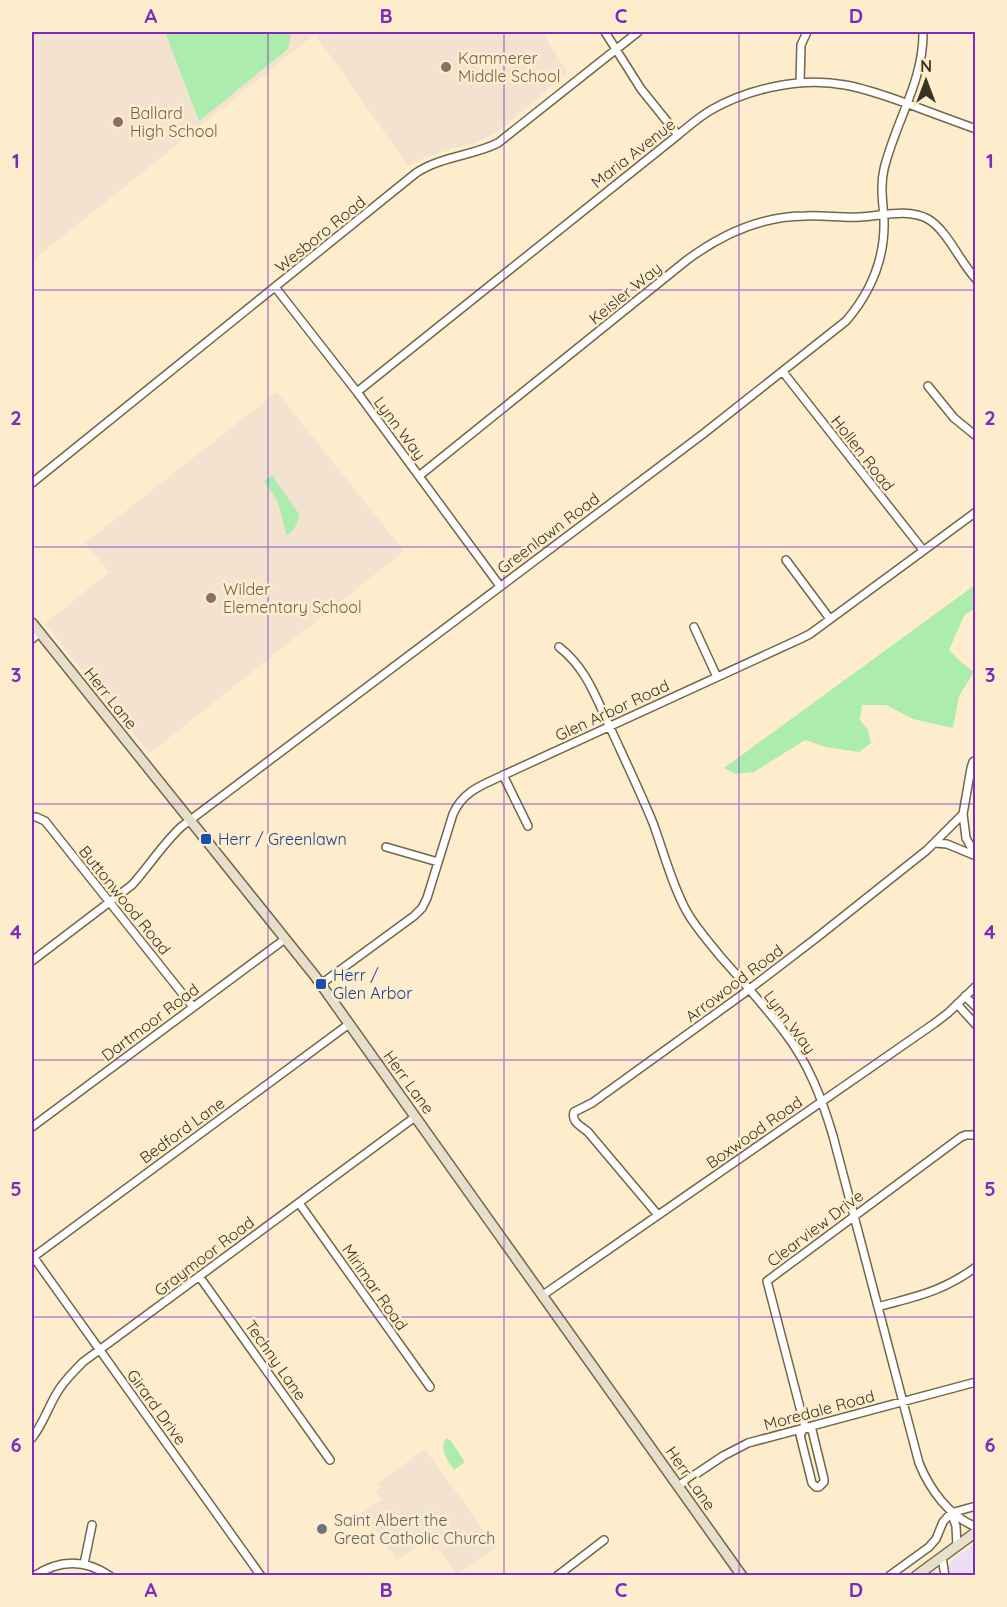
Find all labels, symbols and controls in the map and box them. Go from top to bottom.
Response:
text: A [145,3,158,28]
text: B [379,3,393,28]
text: C [615,3,628,28]
text: D [849,3,863,28]
place label: Kammerer Middle School [458,48,560,86]
north arrow [896,51,956,111]
text: N [920,56,932,76]
marker: Kammerer Middle School [439,60,453,74]
place label: Ballard High School [130,103,218,141]
street label: Maria Avenue [587,114,679,192]
marker: Ballard High School [111,115,125,129]
text: 1 [12,148,20,173]
text: 1 [986,148,994,173]
street label: Wesboro Road [271,191,369,277]
street label: Keisler Way [585,258,665,328]
street label: Lynn Way [370,392,430,464]
text: 2 [10,405,22,430]
text: 2 [984,405,996,430]
street label: Hollen Road [827,411,899,495]
street label: Greenlawn Road [493,488,603,578]
place label: Wilder Elementary School [223,579,362,617]
marker: Wilder Elementary School [204,591,218,605]
text: 3 [11,662,21,687]
text: 3 [985,662,995,687]
street label: Herr Lane [80,663,142,733]
street label: Glen Arbor Road [552,675,672,745]
place label: Herr / Greenlawn [218,829,347,849]
marker: Herr / Greenlawn [199,832,213,846]
street label: Buttonwood Road [75,842,175,958]
text: 4 [10,919,22,944]
text: 4 [984,919,996,944]
street label: Arrowood Road [681,940,787,1026]
place label: Herr / Glen Arbor [333,965,412,1003]
marker: Herr / Glen Arbor [314,977,328,991]
street label: Dartmoor Road [97,979,203,1065]
street label: Lynn Way [760,986,820,1058]
street label: Herr Lane [379,1046,439,1118]
street label: Boxwood Road [702,1091,806,1173]
street label: Bedford Lane [136,1092,228,1168]
text: 5 [10,1176,22,1201]
text: 5 [984,1176,996,1201]
street label: Clearview Drive [763,1185,867,1271]
street label: Graymoor Road [150,1212,258,1300]
street label: Mirimar Road [338,1240,412,1334]
street label: Techny Lane [241,1316,311,1404]
street label: Girard Drive [123,1365,191,1449]
street label: Moredale Road [761,1386,877,1434]
text: 6 [10,1432,22,1457]
text: 6 [984,1432,996,1457]
street label: Herr Lane [662,1442,720,1514]
place label: Saint Albert the Great Catholic Church [334,1510,495,1548]
marker: Saint Albert the Great Catholic Church [315,1522,329,1536]
text: A [145,1577,158,1602]
text: B [379,1577,393,1602]
text: C [615,1577,628,1602]
text: D [849,1577,863,1602]

